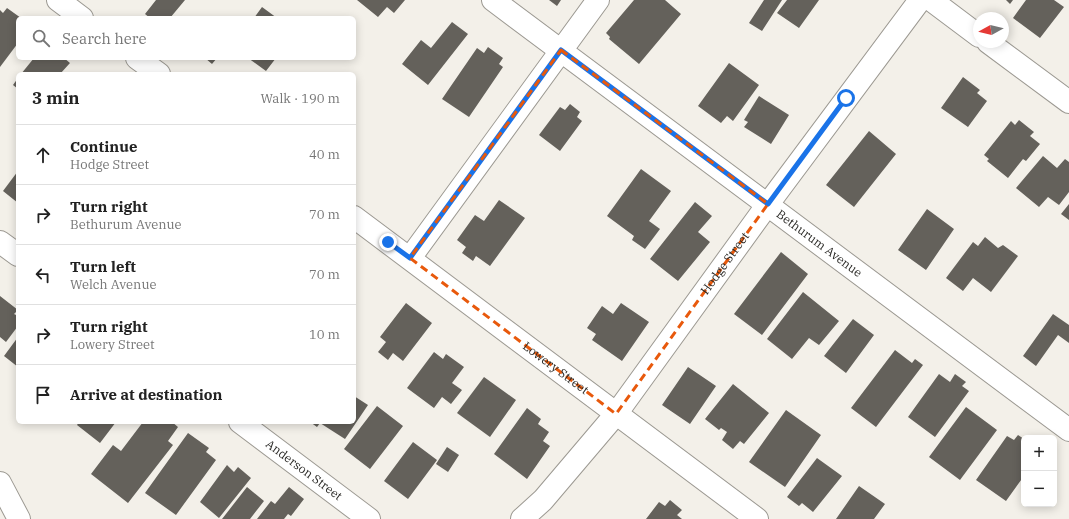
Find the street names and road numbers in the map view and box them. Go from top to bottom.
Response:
street label: Bethurum Avenue [774,206,865,280]
street label: Hodge Street [697,229,752,297]
street label: Lowery Street [520,338,592,397]
street label: Anderson Street [263,436,345,503]

